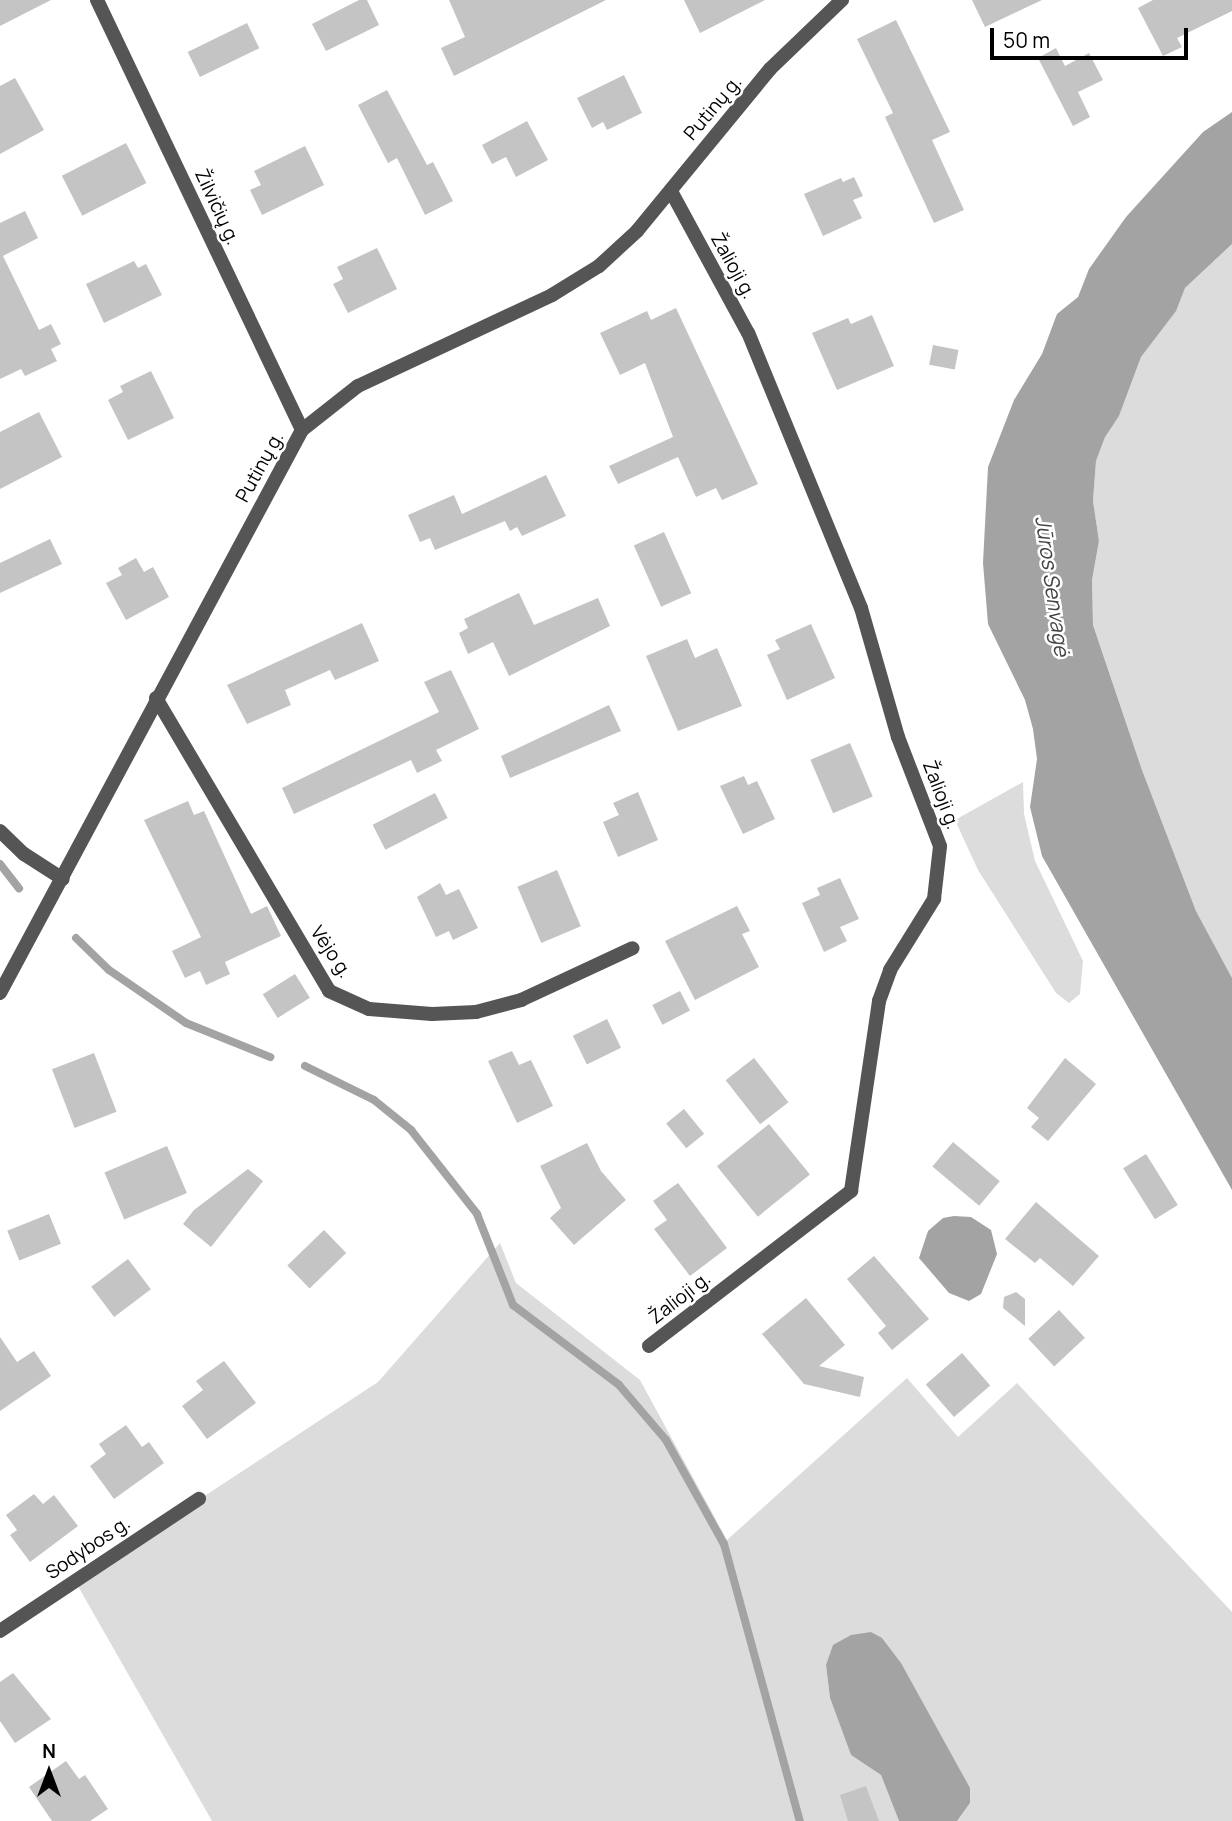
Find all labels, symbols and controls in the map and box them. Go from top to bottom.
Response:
scale bar [994,14,1192,58]
text: 50 m [1003,26,1050,54]
street label: Putinų g. [679,71,747,145]
street label: Žilvičių g. [190,166,244,248]
street label: Žalioji g. [706,229,760,303]
street label: Putinų g. [231,428,289,506]
water label: Jūros Senvagė [1031,514,1075,658]
street label: Žalioji g. [918,758,964,832]
street label: Vėjo g. [305,922,357,982]
street label: Žalioji g. [645,1267,715,1329]
street label: Sodybos g. [42,1512,134,1584]
north arrow [14,1737,84,1807]
text: N [42,1738,56,1764]

